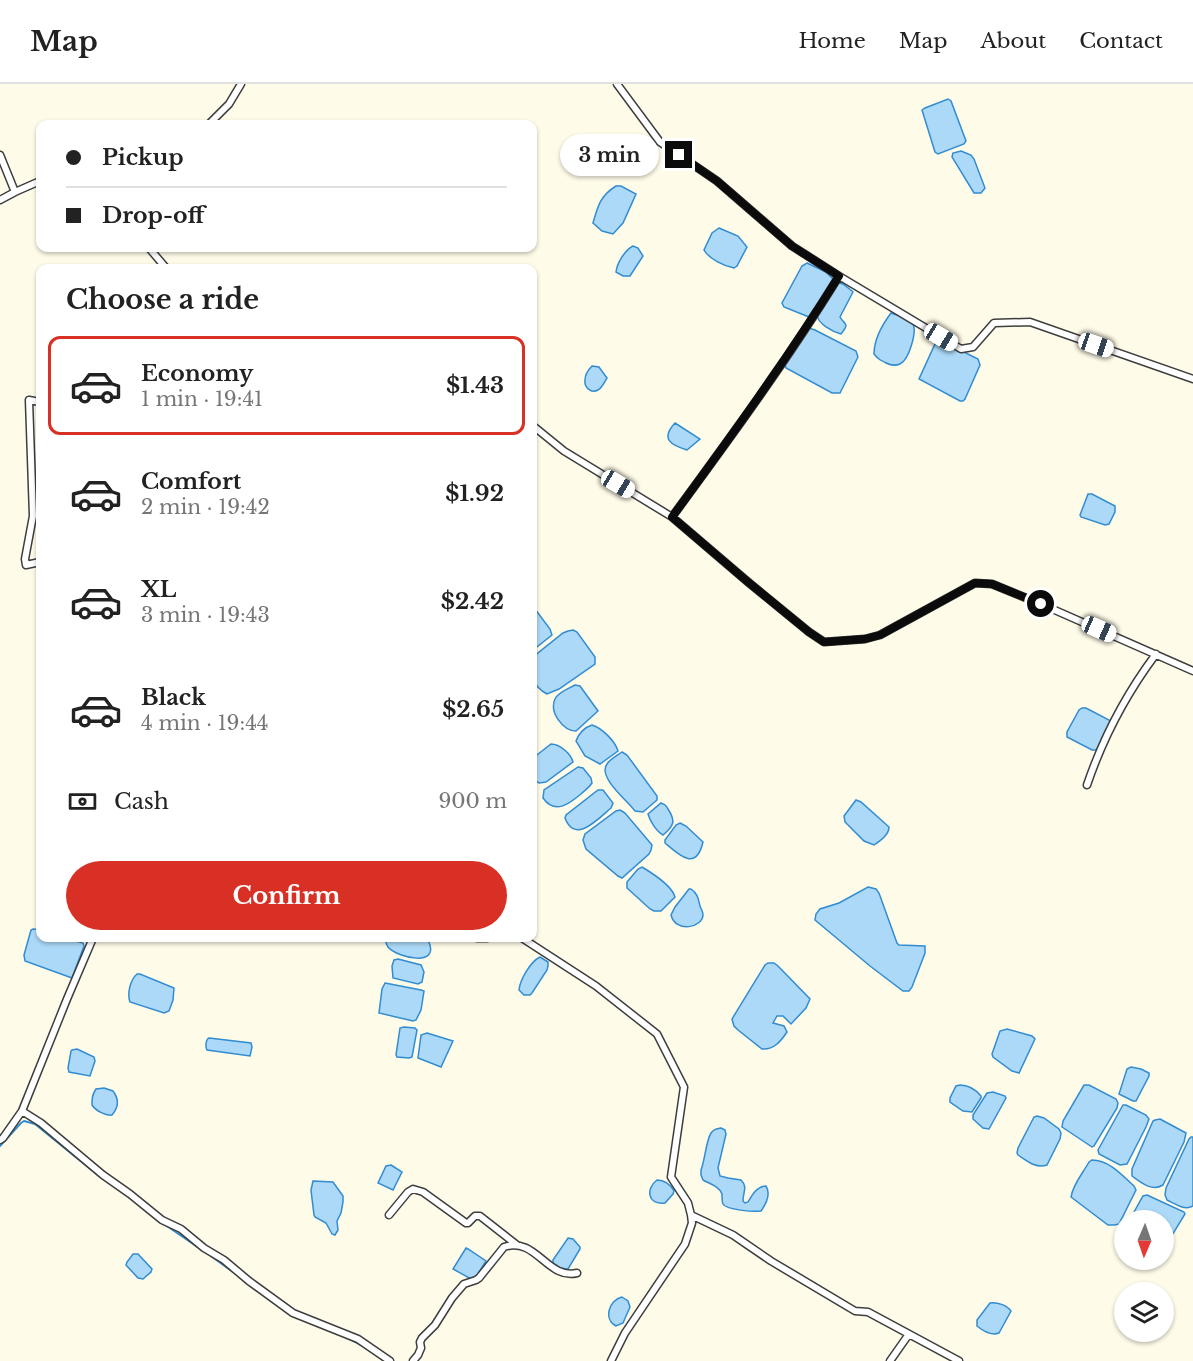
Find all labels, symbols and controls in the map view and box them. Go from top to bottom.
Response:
text: Map [30,24,98,59]
text: Home [799,28,866,54]
text: Map [899,28,947,54]
text: About [980,28,1046,54]
text: Contact [1079,28,1163,54]
callout: 3 min [559,134,658,176]
route end [665,141,692,168]
text: 3 min [579,143,640,167]
text: Pickup [102,144,184,171]
text: Drop-off [102,202,204,229]
text: Choose a ride [66,283,259,316]
car [921,320,961,354]
car [1076,331,1116,359]
icon: car [69,359,123,413]
text: Economy [141,360,253,387]
text: $1.43 [446,372,504,399]
text: 1 min · 19:41 [141,387,263,411]
icon: car [69,467,123,521]
car [598,467,638,501]
text: Comfort [141,468,241,495]
text: $1.92 [445,480,504,507]
text: 2 min · 19:42 [141,495,270,519]
icon: car [69,575,123,629]
text: XL [141,576,176,603]
text: $2.42 [441,588,504,615]
route start [1027,590,1054,617]
text: 3 min · 19:43 [141,603,270,627]
car [1079,613,1119,645]
icon: car [69,683,123,737]
text: Black [141,684,206,711]
text: $2.65 [442,696,504,723]
text: 4 min · 19:44 [141,711,269,735]
icon: cash [66,785,99,818]
text: Cash [114,788,169,815]
text: 900 m [438,789,507,813]
button: Confirm [66,861,507,930]
north arrow [1114,1210,1174,1270]
map controls [1114,1210,1174,1342]
button: layers [1114,1282,1174,1342]

